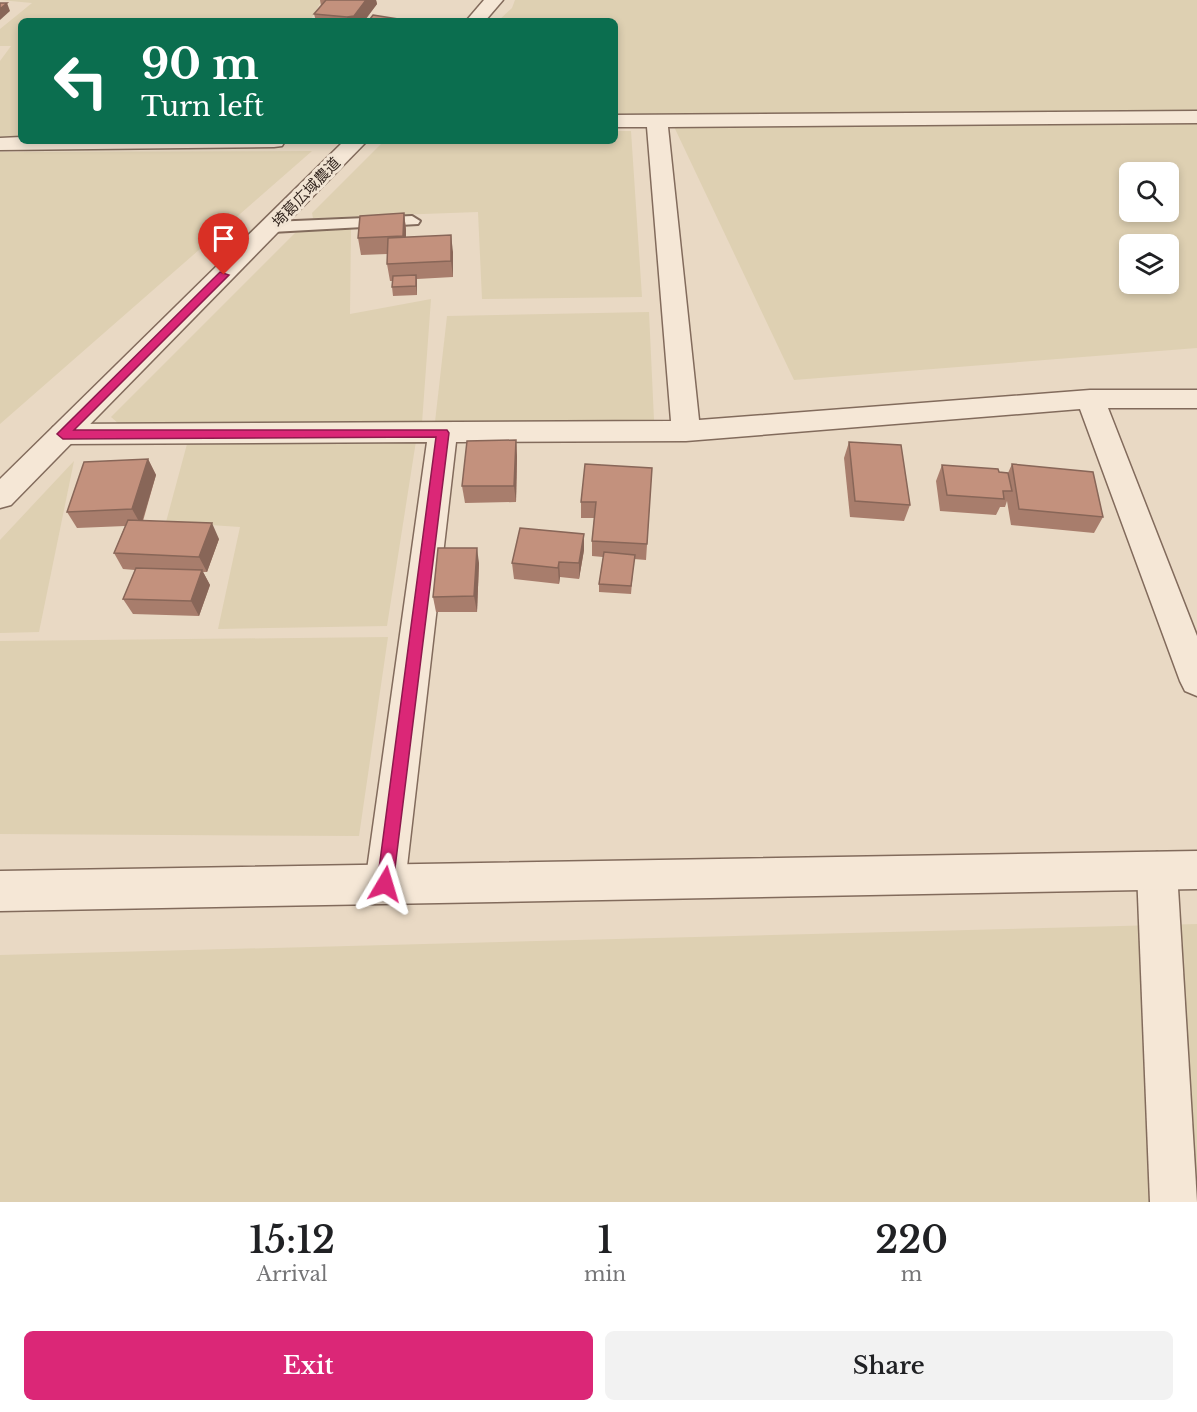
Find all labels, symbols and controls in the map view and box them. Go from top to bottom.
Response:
text: 90 m [141,38,259,90]
icon: left [42,42,120,120]
text: Turn left [141,90,264,123]
street label: 埼葛広域農道 [268,153,344,231]
map controls [1119,162,1179,294]
button: search [1119,162,1179,222]
pin [198,213,249,275]
icon: arrive [207,222,240,255]
button: layers [1119,234,1179,294]
position arrow [353,852,417,916]
text: 15:12 [249,1218,335,1263]
text: 1 [597,1218,613,1263]
text: 220 [875,1218,948,1263]
text: Arrival [257,1262,327,1286]
text: min [584,1262,626,1286]
text: m [901,1262,922,1286]
button: Exit [24,1331,593,1400]
button: Share [605,1331,1173,1400]

